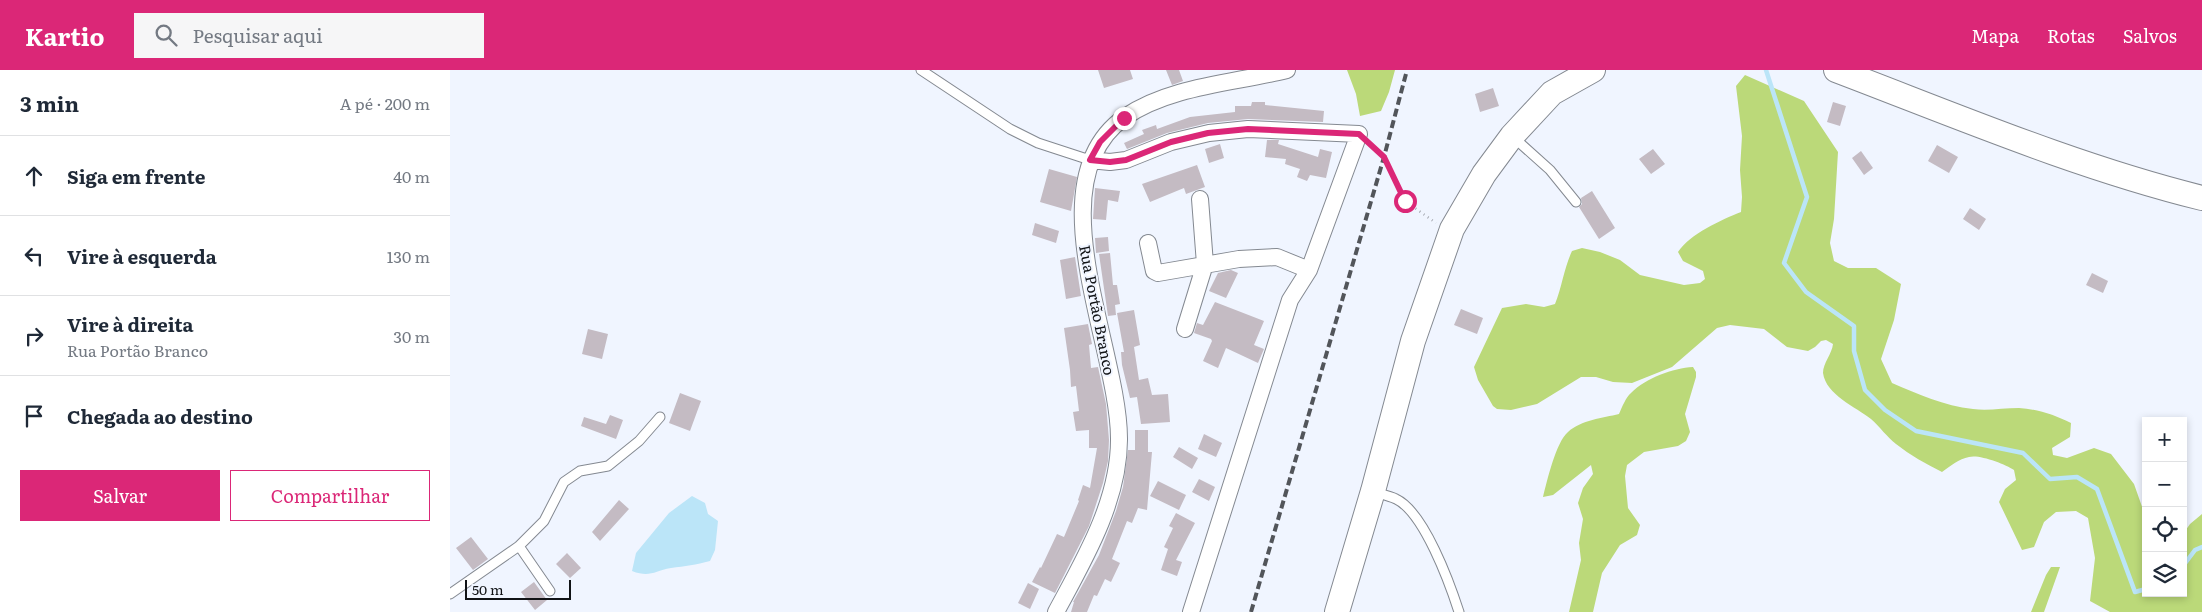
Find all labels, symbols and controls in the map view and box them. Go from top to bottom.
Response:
search box [134,13,484,58]
text: Kartio [25,18,104,53]
icon: search [152,21,180,49]
text: Pesquisar aqui [192,21,323,49]
text: Mapa [1971,22,2019,49]
text: Rotas [2047,22,2095,49]
text: Salvos [2123,22,2177,49]
text: 3 min [20,87,79,118]
text: A pé · 200 m [340,91,430,115]
route end [1113,107,1136,130]
icon: ahead [20,162,48,190]
text: Siga em frente [67,162,205,190]
text: 40 m [393,164,430,188]
route start [1394,190,1417,213]
icon: left [20,242,48,270]
text: Vire à esquerda [67,242,217,270]
street label: Rua Portão Branco [1074,243,1122,377]
text: 130 m [387,244,430,268]
text: Vire à direita [67,310,194,338]
icon: right [20,322,48,350]
text: 30 m [393,324,430,348]
text: Rua Portão Branco [67,338,208,362]
icon: arrive [20,402,48,430]
text: Chegada ao destino [67,402,253,430]
map controls [2142,417,2187,597]
button: + [2142,417,2187,462]
button: − [2142,462,2187,507]
button: Salvar [20,470,220,521]
button: Compartilhar [230,470,430,521]
button: locate [2142,507,2187,552]
button: layers [2142,552,2187,597]
scale bar [465,577,571,600]
text: 50 m [472,579,504,599]

